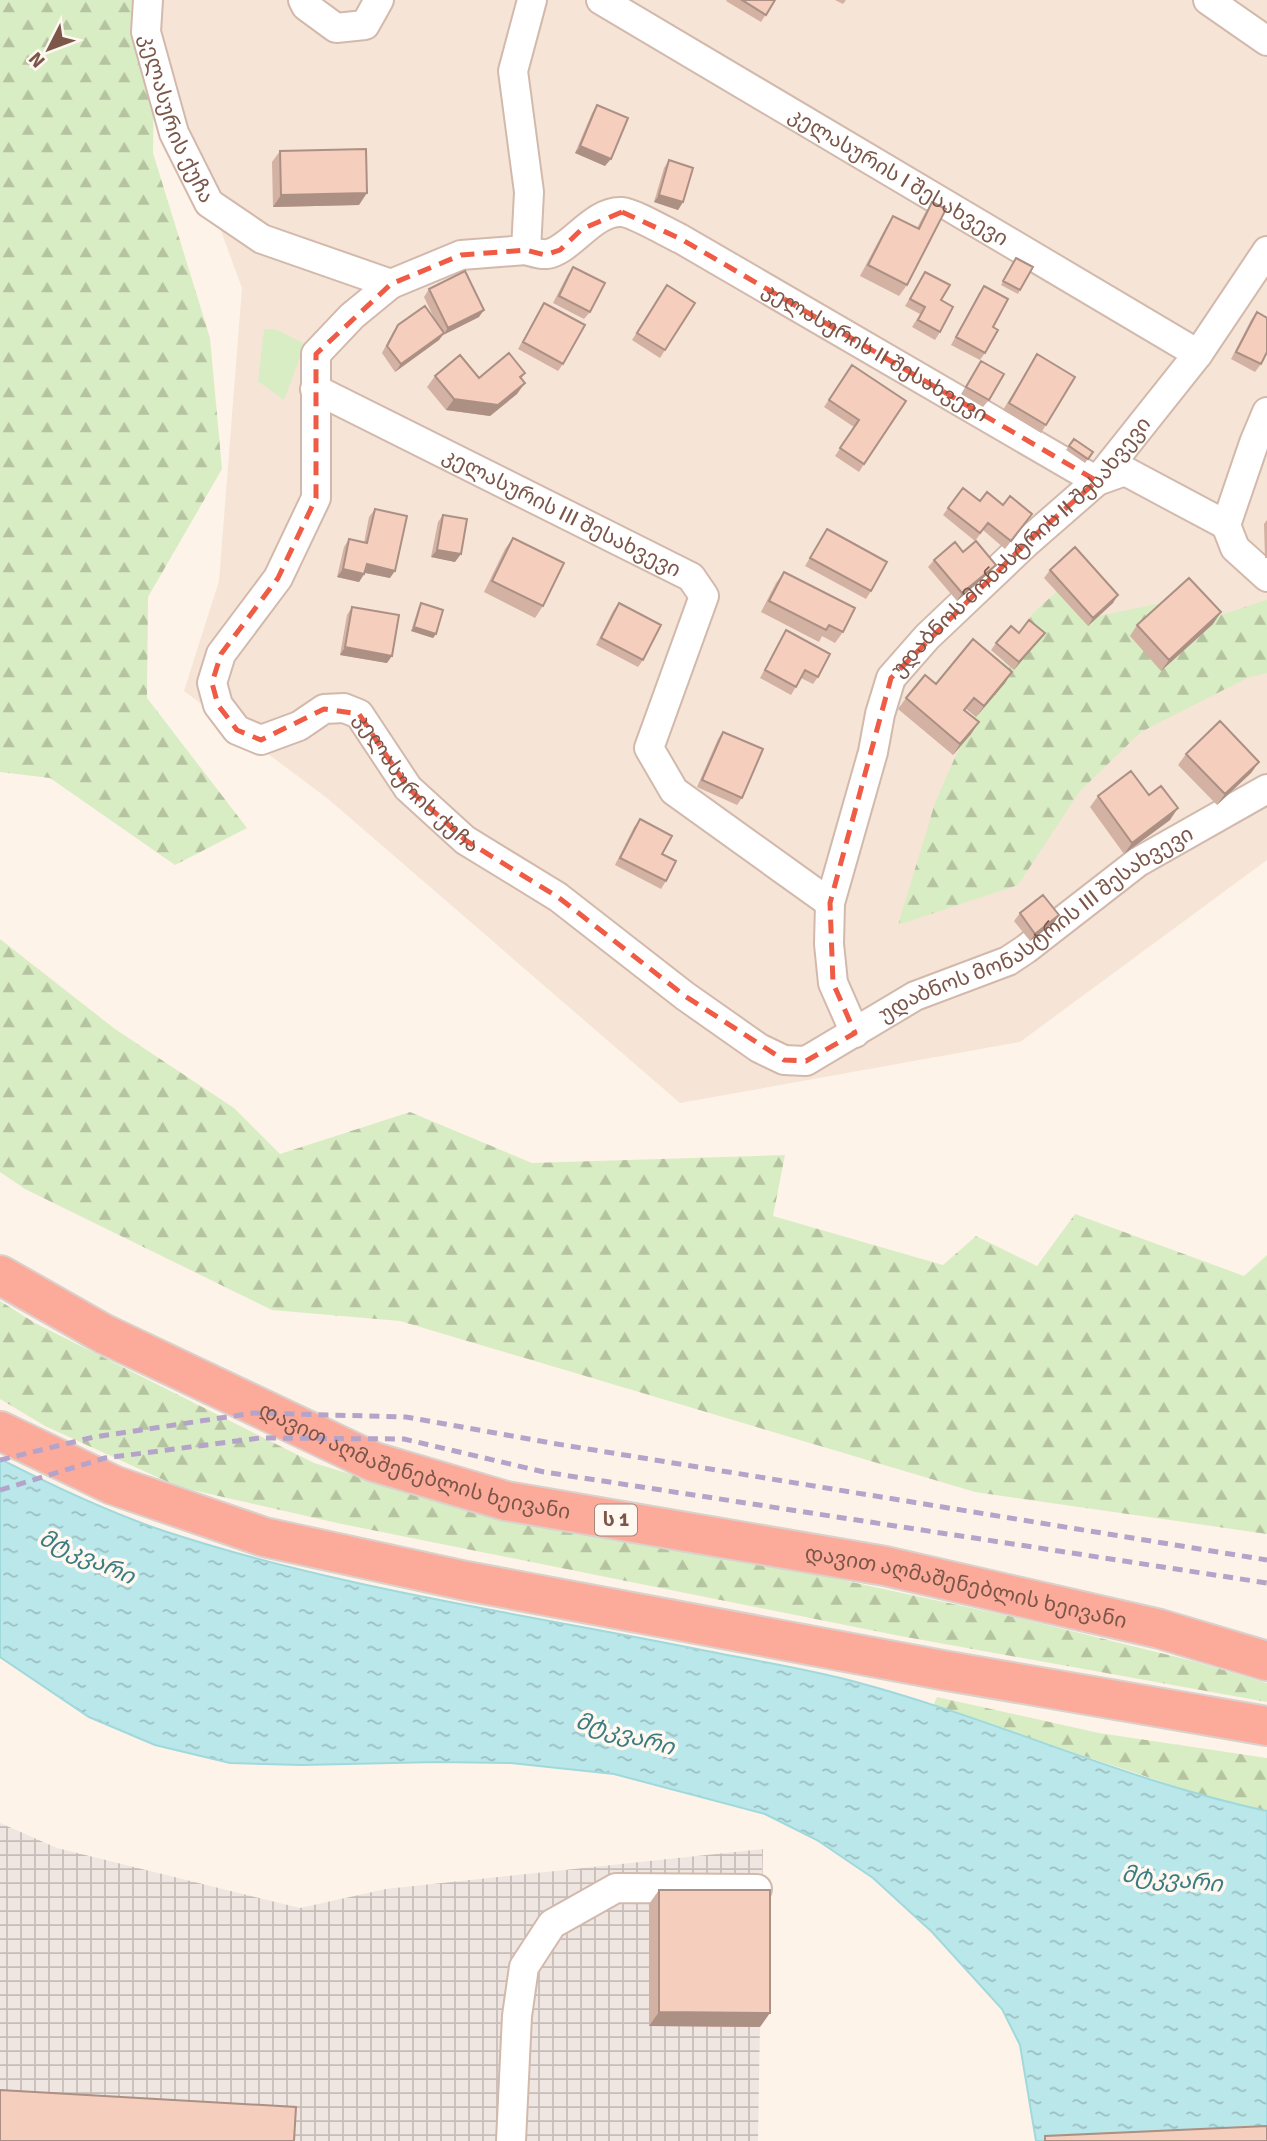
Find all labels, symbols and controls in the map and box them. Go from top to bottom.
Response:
north arrow [14,14,84,84]
street label: კელასურის ქუჩა [134,31,220,207]
text: N [24,47,50,73]
street label: კელასურის I შესახვევი [784,101,1013,252]
street label: კელასურის II შესახვევი [758,276,993,428]
street label: უდაბნოს მონასტრის II შესახვევი [885,411,1156,682]
street label: კელასურის III შესახვევი [439,442,685,583]
street label: კელასურის ქუჩა [349,707,484,858]
street label: უდაბნოს მონასტრის III შესახვევი [874,820,1198,1028]
street label: დავით აღმაშენებლის ხეივანი [255,1396,573,1525]
road number: ს 1 [595,1504,637,1536]
water label: მტკვარი [35,1523,140,1591]
street label: დავით აღმაშენებლის ხეივანი [803,1540,1129,1634]
water label: მტკვარი [572,1706,679,1762]
water label: მტკვარი [1120,1859,1225,1899]

